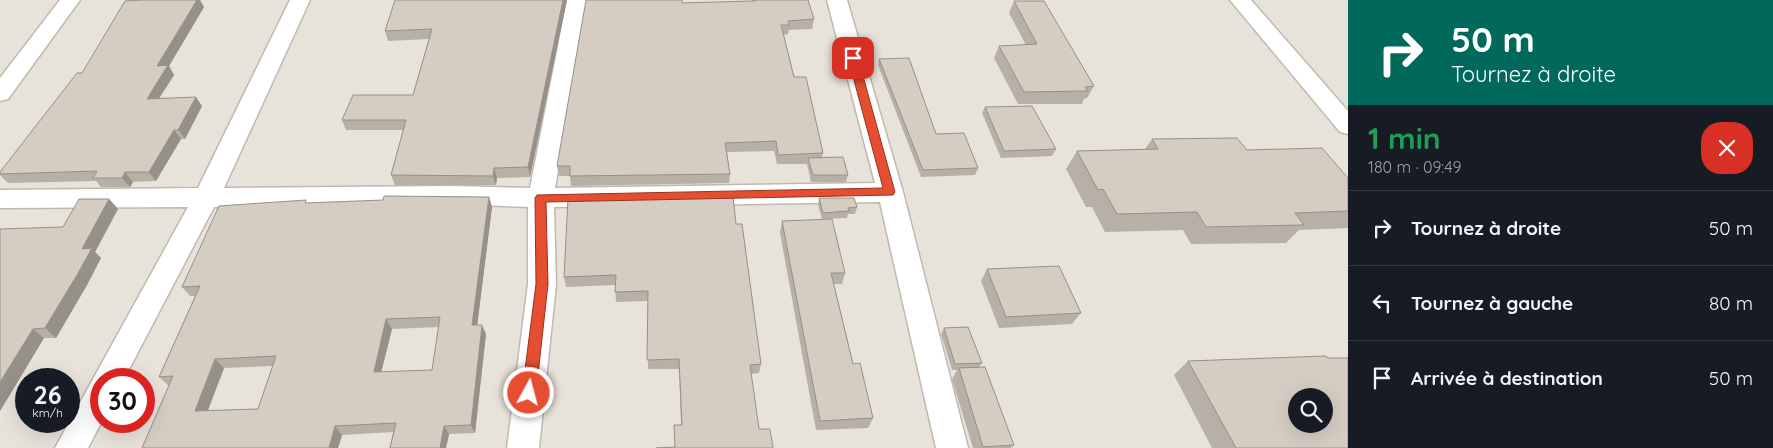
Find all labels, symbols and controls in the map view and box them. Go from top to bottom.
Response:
text: 50 m [1451,17,1535,61]
icon: right [1368,20,1433,85]
pin [832,37,874,79]
icon: arrive [839,44,867,72]
text: Tournez à droite [1451,60,1616,88]
text: 1 min [1368,119,1441,157]
button: close [1701,122,1753,174]
text: 180 m · 09:49 [1368,157,1461,177]
icon: right [1368,214,1396,242]
text: Tournez à droite [1411,216,1561,240]
text: 50 m [1709,216,1753,240]
icon: left [1368,289,1396,317]
text: Tournez à gauche [1411,291,1573,315]
text: 80 m [1709,291,1753,315]
icon: arrive [1368,364,1396,392]
position arrow [502,366,554,418]
text: Arrivée à destination [1411,366,1603,390]
text: 50 m [1709,366,1753,390]
speed limit sign: 30 [90,368,155,433]
text: 26 [33,379,62,410]
map controls [1288,388,1333,433]
button: search [1288,388,1333,433]
text: km/h [32,405,63,420]

